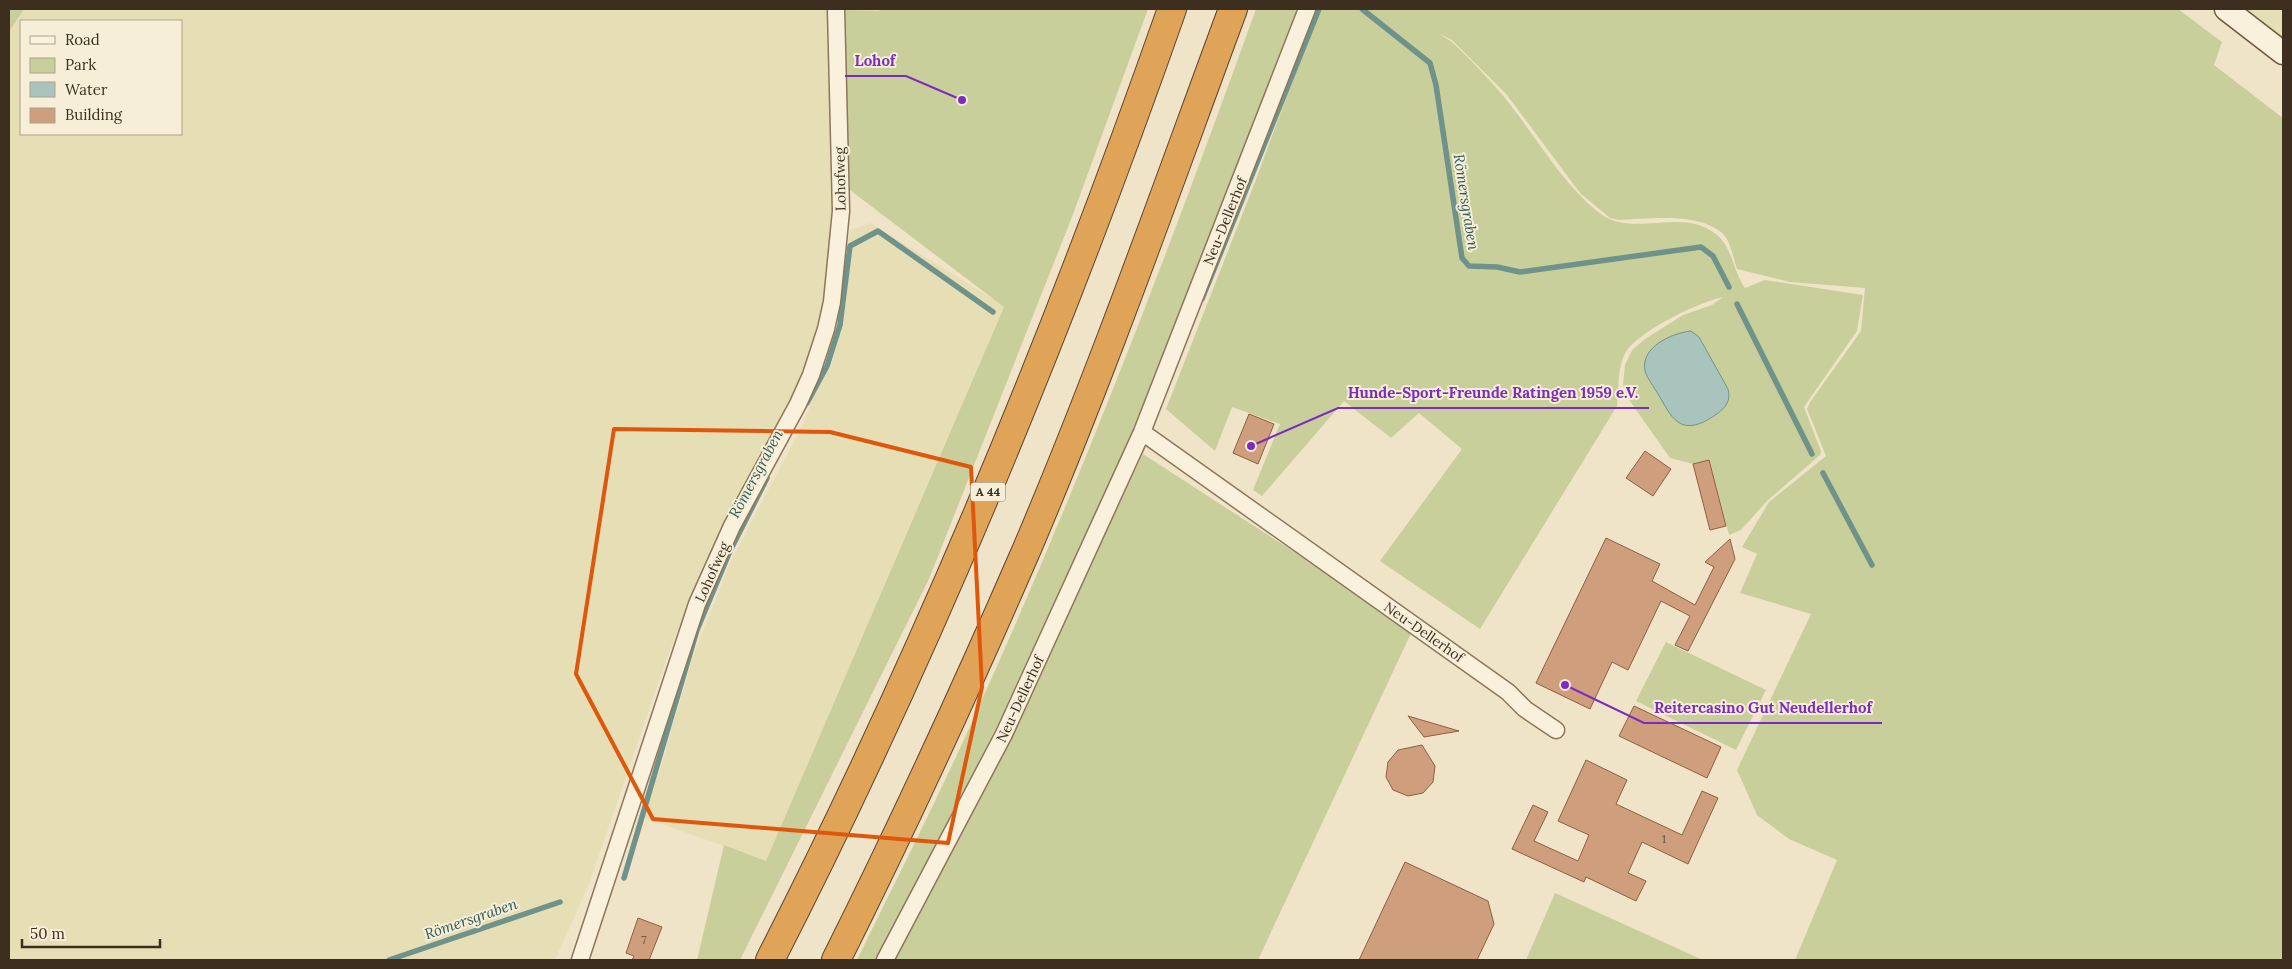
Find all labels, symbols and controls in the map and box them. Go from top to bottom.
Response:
legend [20,20,182,135]
text: Road [65,30,100,49]
callout: Lohof [845,46,906,76]
text: Lohof [855,51,897,70]
text: Park [65,55,96,74]
text: Water [65,80,108,99]
text: Building [65,105,123,124]
street label: Lohofweg [830,147,850,211]
water label: Römersgraben [1450,152,1484,252]
street label: Neu-Dellerhof [1199,173,1251,268]
callout: Hunde-Sport-Freunde Ratingen 1959 e.V. [1338,378,1649,408]
text: Hunde-Sport-Freunde Ratingen 1959 e.V. [1348,383,1638,402]
water label: Römersgraben [724,426,787,521]
road number: A 44 [970,482,1006,502]
street label: Lohofweg [691,539,733,605]
street label: Neu-Dellerhof [1381,598,1469,667]
street label: Neu-Dellerhof [992,652,1048,745]
callout: Reitercasino Gut Neudellerhof [1644,693,1882,723]
text: Reitercasino Gut Neudellerhof [1654,698,1874,717]
house number: 1 [1662,832,1666,846]
water label: Römersgraben [422,893,521,943]
scale bar [22,916,160,948]
text: 50 m [30,924,65,943]
house number: 7 [641,933,647,947]

